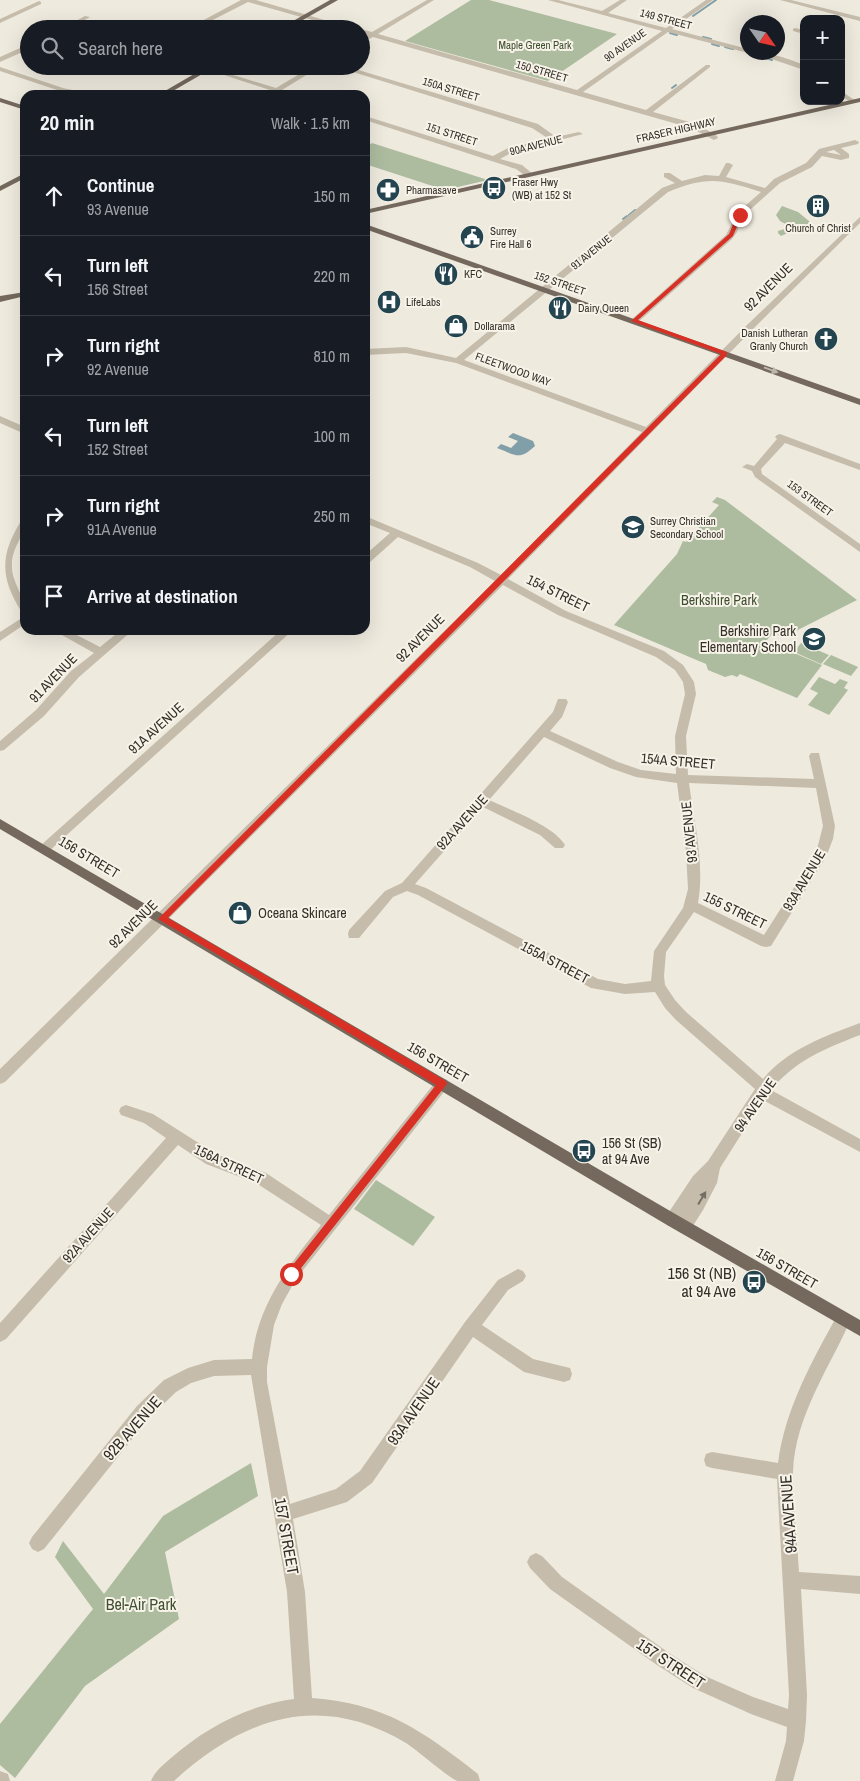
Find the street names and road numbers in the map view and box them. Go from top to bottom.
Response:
street label: 149 STREET [639,5,694,33]
street label: 90 AVENUE [601,25,649,65]
street label: 150 STREET [515,57,570,85]
street label: 150A STREET [421,74,482,104]
street label: FRASER HIGHWAY [635,114,717,146]
street label: 151 STREET [425,119,480,149]
street label: 90A AVENUE [508,132,564,158]
street label: 91 AVENUE [568,231,614,273]
street label: 92 AVENUE [740,259,796,315]
street label: 152 STREET [533,268,588,298]
street label: FLEETWOOD WAY [473,349,553,389]
street label: 153 STREET [784,477,836,520]
street label: 154 STREET [524,570,592,616]
street label: 92 AVENUE [392,610,448,666]
street label: 91 AVENUE [25,650,81,706]
street label: 91A AVENUE [124,698,188,758]
street label: 154A STREET [640,749,716,773]
street label: 92A AVENUE [432,790,492,854]
street label: 93 AVENUE [677,800,701,864]
street label: 156 STREET [55,832,123,882]
street label: 93A AVENUE [779,846,829,914]
street label: 155 STREET [701,887,769,933]
street label: 92 AVENUE [105,896,161,952]
street label: 155A STREET [518,937,592,987]
street label: 156 STREET [404,1037,472,1087]
street label: 94 AVENUE [730,1075,780,1135]
street label: 156A STREET [191,1140,267,1188]
street label: 92A AVENUE [58,1203,118,1267]
street label: 156 STREET [753,1243,821,1293]
street label: 93A AVENUE [381,1373,445,1449]
street label: 92B AVENUE [98,1391,166,1465]
street label: 94A AVENUE [774,1474,802,1554]
street label: 157 STREET [269,1496,305,1576]
street label: 157 STREET [633,1633,709,1693]

